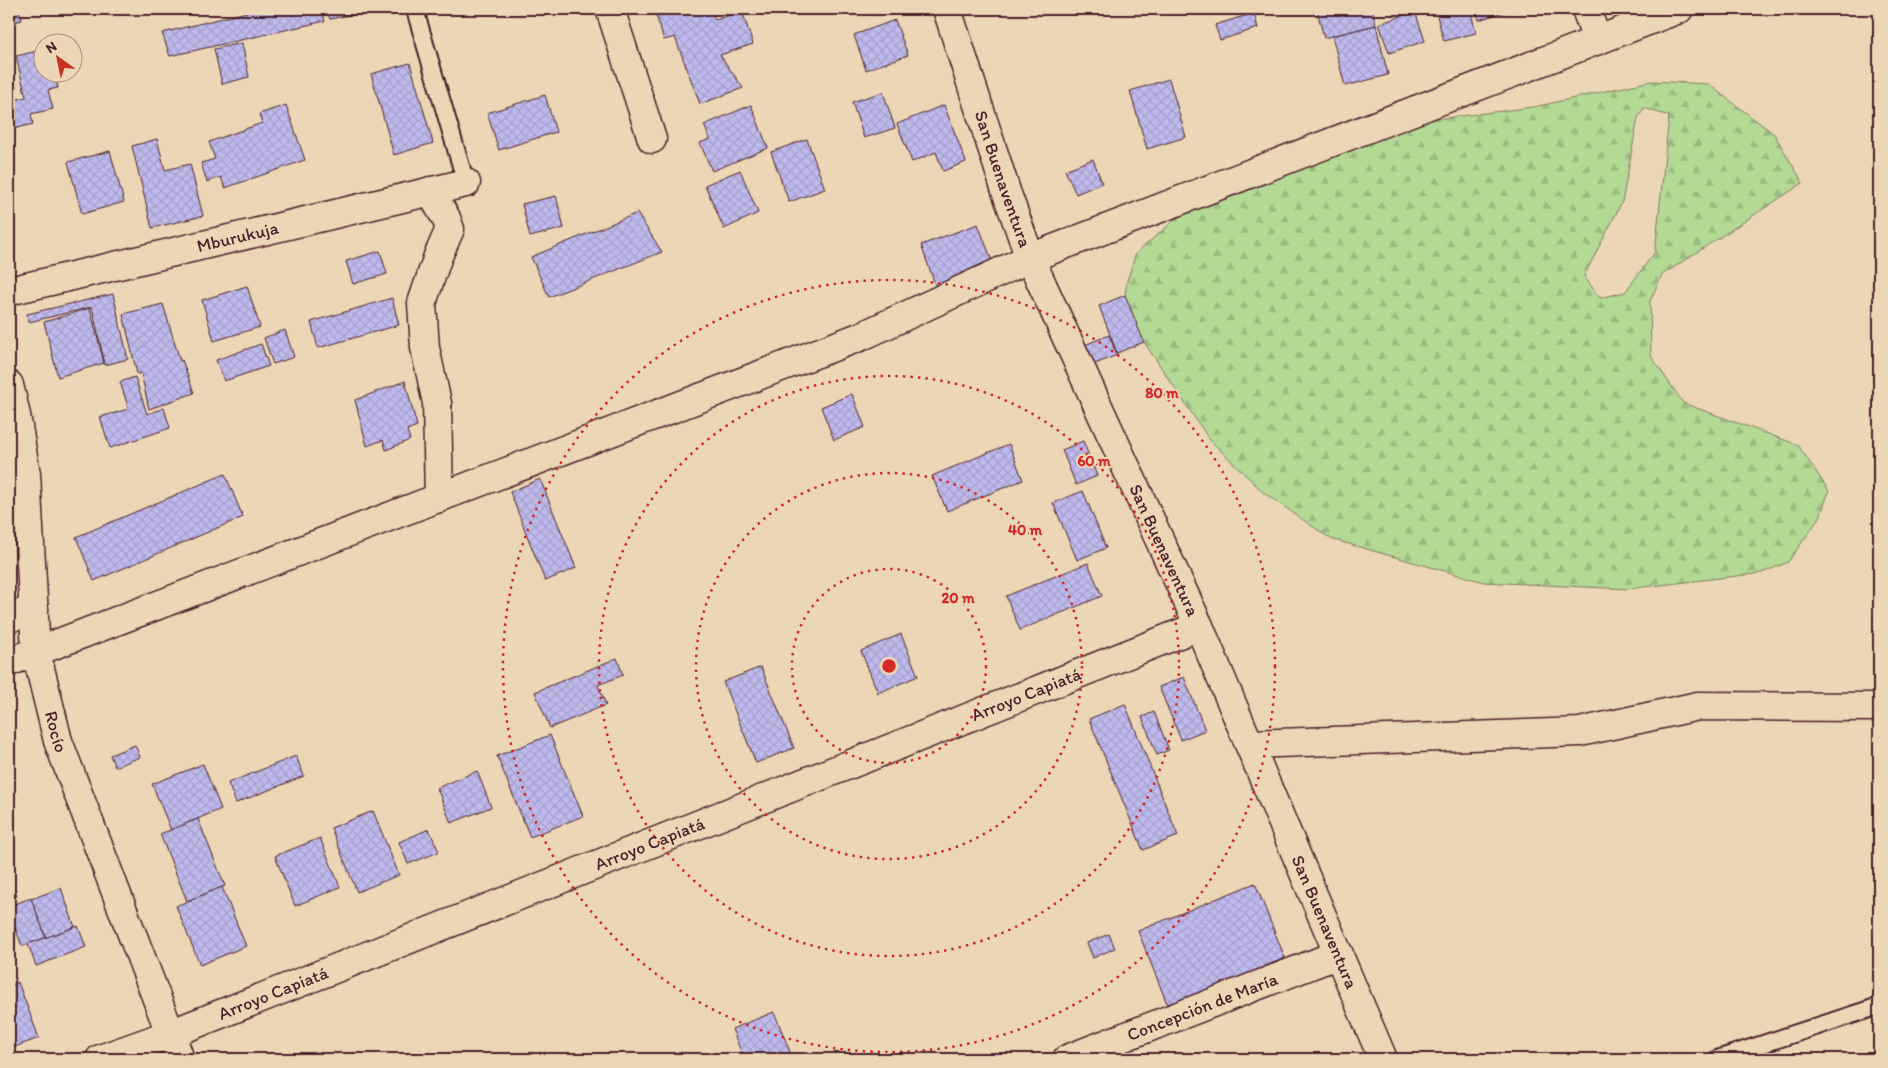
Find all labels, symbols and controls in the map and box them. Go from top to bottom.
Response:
north arrow [32,32,82,82]
text: N [43,38,60,57]
street label: San Buenaventura [970,108,1037,251]
street label: Mburukuja [195,217,281,257]
text: 80 m [1145,384,1179,402]
text: 60 m [1077,452,1111,470]
street label: San Buenaventura [1124,481,1204,620]
text: 40 m [1008,521,1043,539]
text: 20 m [941,589,975,607]
centre of rings [880,657,898,675]
street label: Arroyo Capiatá [968,663,1085,726]
street label: Rocío [40,709,72,756]
street label: Arroyo Capiatá [591,812,708,876]
street label: San Buenaventura [1287,852,1363,993]
street label: Arroyo Capiatá [215,961,332,1025]
street label: Concepción de María [1124,968,1281,1046]

